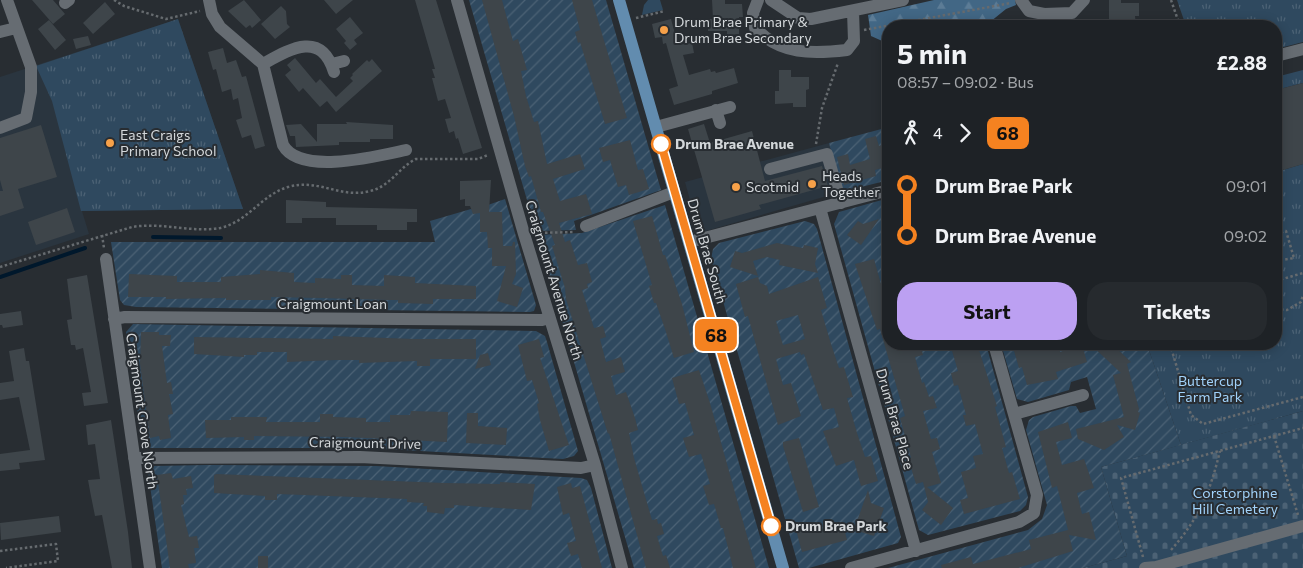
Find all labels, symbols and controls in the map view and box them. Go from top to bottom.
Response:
place label: Drum Brae Primary & Drum Brae Secondary [674,13,812,46]
marker: Drum Brae Primary & Drum Brae Secondary [658,24,670,36]
text: 5 min [897,36,967,70]
text: £2.88 [1216,51,1267,74]
text: 08:57 – 09:02 · Bus [897,72,1034,91]
icon: walk [897,119,925,147]
icon: forward [951,119,979,147]
text: 68 [997,122,1019,144]
text: 4 [933,123,943,142]
place label: East Craigs Primary School [120,126,216,159]
marker: Drum Brae Avenue [651,134,671,154]
place label: Drum Brae Avenue [675,135,794,152]
marker: East Craigs Primary School [104,137,116,149]
place label: Heads Together [822,167,880,200]
text: Drum Brae Park [935,174,1073,197]
text: 09:01 [1226,176,1267,195]
place label: Scotmid [746,178,799,195]
marker: Heads Together [806,178,818,190]
marker: Scotmid [730,181,742,193]
street label: Drum Brae South [684,196,731,305]
street label: Craigmount Avenue North [522,198,587,362]
text: Drum Brae Avenue [935,224,1096,247]
text: 09:02 [1224,226,1267,245]
button: Start [897,282,1077,340]
button: Tickets [1087,282,1267,340]
street label: Craigmount Loan [277,295,387,312]
line badge: 68 [694,319,738,351]
text: 68 [705,324,727,346]
street label: Craigmount Grove North [123,332,162,490]
street label: Drum Brae Place [873,366,918,471]
park label: Buttercup Farm Park [1178,372,1243,405]
street label: Craigmount Drive [309,433,421,452]
park label: Corstorphine Hill Cemetery [1192,484,1278,517]
marker: Drum Brae Park [761,516,781,536]
place label: Drum Brae Park [785,517,887,534]

